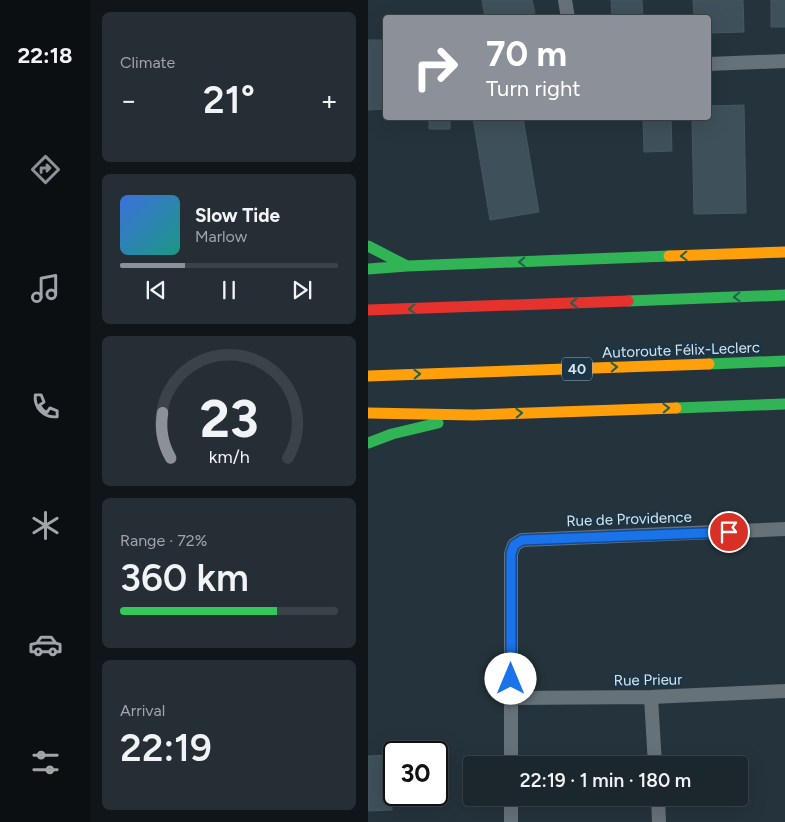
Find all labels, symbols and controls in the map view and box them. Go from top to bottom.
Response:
text: 70 m [486,33,567,75]
icon: right [403,35,468,100]
text: 22:18 [18,42,72,69]
text: Climate [120,53,175,72]
text: Turn right [486,75,581,102]
text: 21° [203,77,255,123]
text: − [120,83,137,117]
text: + [321,83,338,117]
icon: directions [28,152,63,187]
text: Slow Tide [195,204,280,227]
text: Marlow [195,227,247,246]
one-way arrow [680,251,688,261]
one-way arrow [518,257,526,267]
icon: music [28,271,63,306]
icon: previous [142,276,170,304]
icon: pause [215,276,243,304]
icon: next [288,276,316,304]
one-way arrow [733,292,740,302]
one-way arrow [570,297,578,308]
one-way arrow [408,303,416,314]
street label: Autoroute Félix-Leclerc [602,338,760,362]
road number: 40 [562,358,592,380]
one-way arrow [610,362,618,373]
one-way arrow [413,369,421,380]
text: 23 [199,388,259,450]
icon: phone [28,389,63,424]
one-way arrow [662,403,670,413]
one-way arrow [515,408,523,419]
text: km/h [209,446,249,467]
icon: climate [28,508,63,543]
street label: Rue de Providence [566,508,692,530]
pin [708,511,750,553]
icon: arrive [715,518,743,546]
text: Range · 72% [120,531,207,550]
text: 360 km [120,555,249,601]
icon: car [28,627,63,662]
position arrow [484,652,536,704]
street label: Rue Prieur [614,670,682,690]
text: Arrival [120,701,165,720]
text: 22:19 [120,725,212,771]
speed limit sign: 30 [383,741,448,806]
icon: filters [28,745,63,780]
text: 22:19 · 1 min · 180 m [520,769,691,792]

